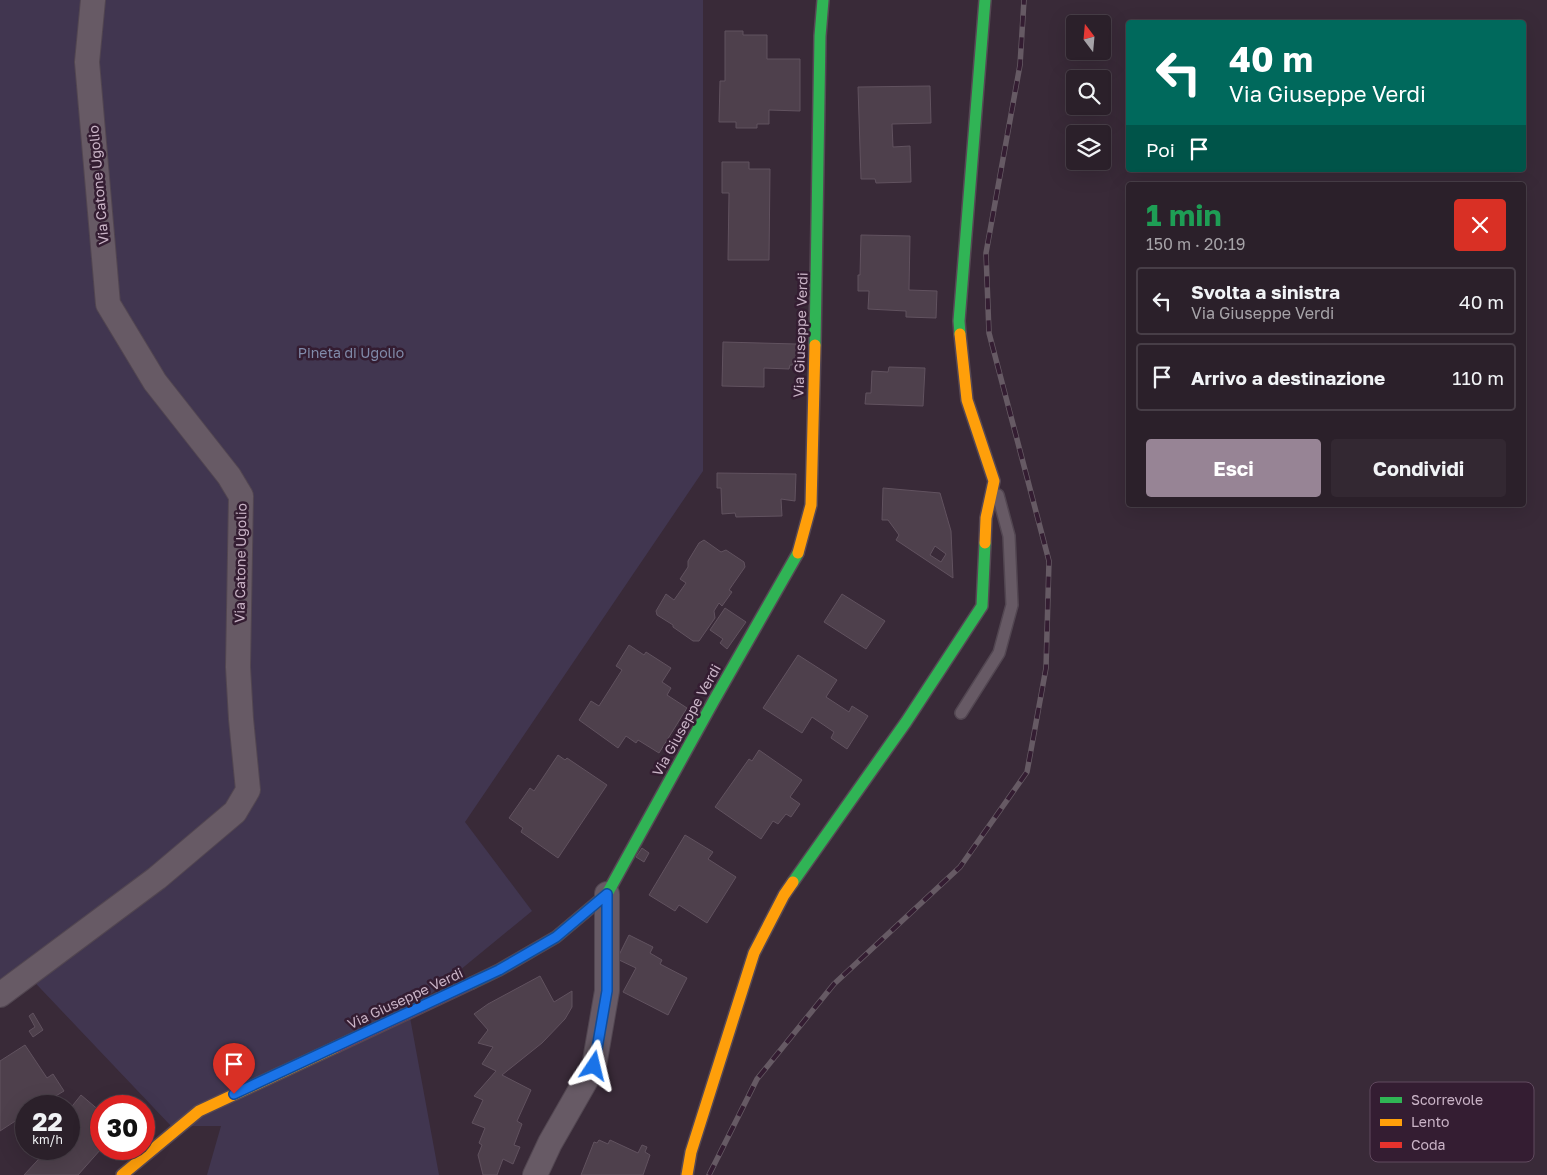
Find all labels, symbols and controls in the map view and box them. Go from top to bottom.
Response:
north arrow [1066,15,1111,60]
map controls [1066,15,1111,170]
text: 40 m [1229,38,1313,80]
icon: left [1146,40,1211,105]
button: search [1066,70,1111,115]
text: Via Giuseppe Verdi [1229,80,1426,107]
street label: Via Catone Ugolio [84,125,112,245]
button: layers [1066,125,1111,170]
icon: arrive [1185,135,1213,163]
text: Poi [1146,138,1175,161]
text: 1 min [1146,197,1222,233]
button: close [1454,199,1506,251]
text: 150 m · 20:19 [1146,234,1245,254]
street label: Via Giuseppe Verdi [789,272,811,398]
text: Svolta a sinistra [1191,280,1340,303]
icon: left [1148,287,1176,315]
text: 40 m [1459,290,1504,313]
text: Via Giuseppe Verdi [1191,303,1334,323]
park label: Pineta di Ugolio [298,344,404,361]
icon: arrive [1148,363,1176,391]
text: Arrivo a destinazione [1191,366,1385,389]
text: 110 m [1452,366,1504,389]
button: Esci [1146,439,1321,497]
button: Condividi [1331,439,1506,497]
street label: Via Catone Ugolio [230,503,250,623]
street label: Via Giuseppe Verdi [648,661,724,779]
street label: Via Giuseppe Verdi [345,964,465,1032]
position arrow [567,1039,619,1091]
pin [213,1043,255,1094]
icon: arrive [220,1050,248,1078]
legend [1370,1082,1534,1162]
text: Scorrevole [1411,1091,1483,1108]
speed limit sign: 30 [90,1095,155,1160]
text: 22 [32,1106,63,1137]
text: Lento [1411,1113,1449,1130]
text: km/h [32,1132,63,1147]
text: Coda [1411,1136,1445,1153]

